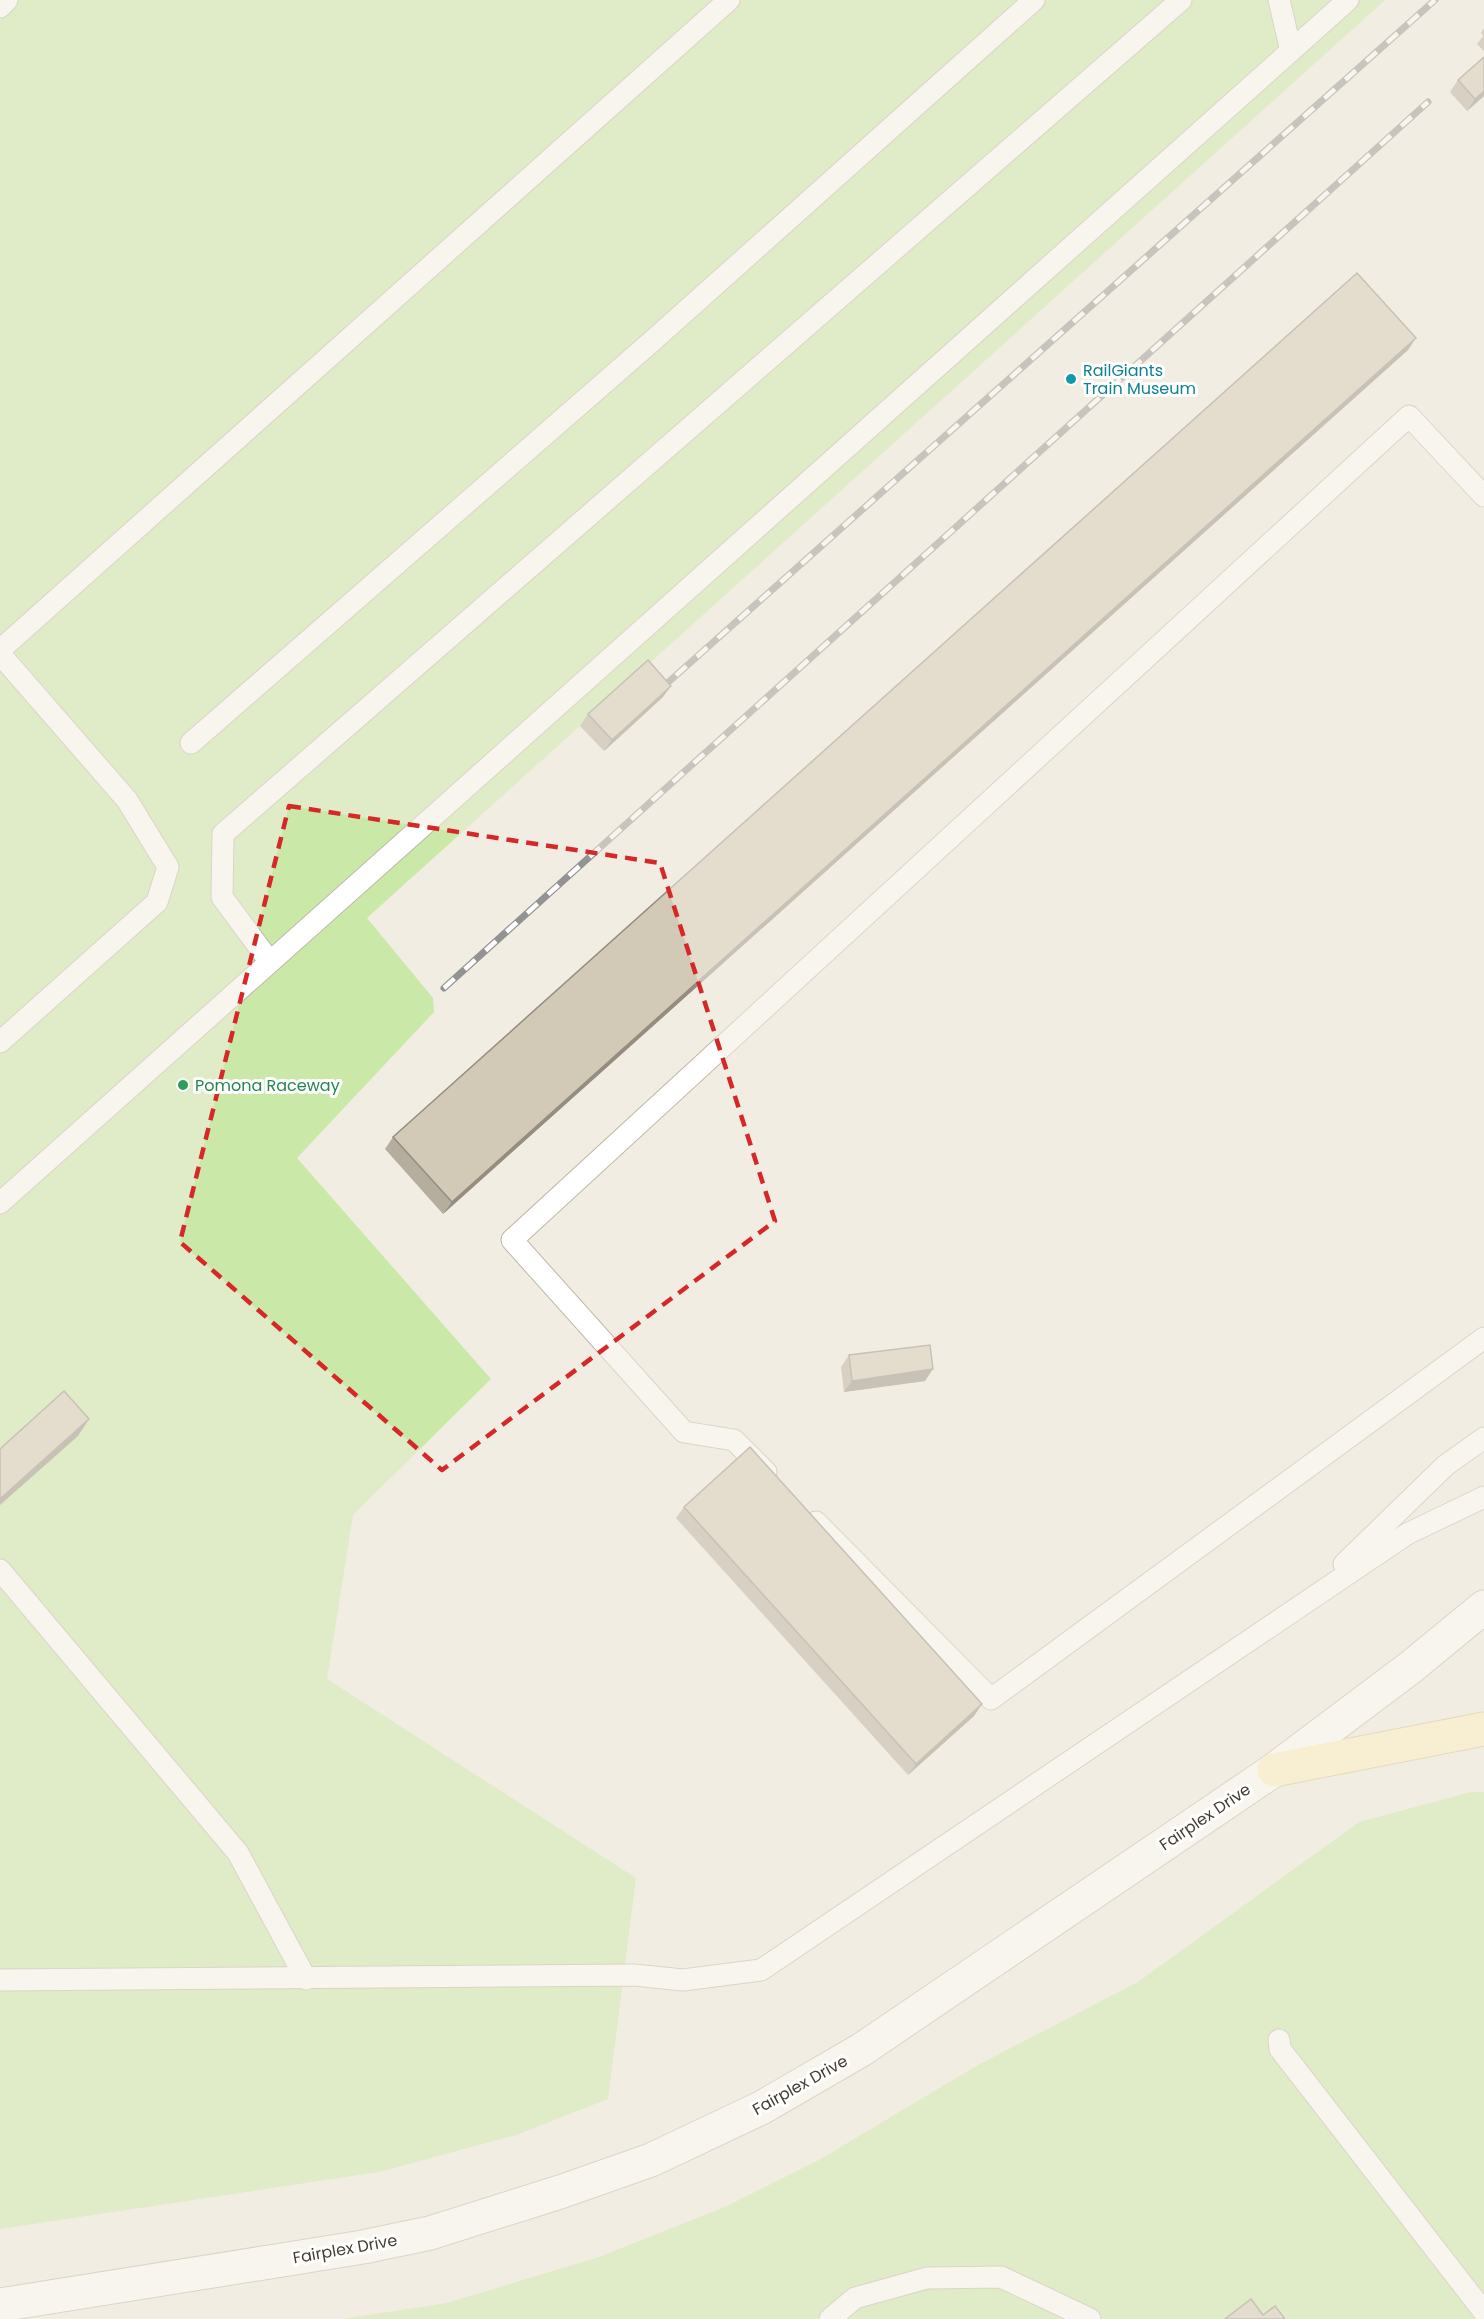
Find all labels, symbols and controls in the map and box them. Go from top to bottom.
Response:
place label: RailGiants Train Museum [1083,359,1196,400]
marker: RailGiants Train Museum [1064,372,1078,386]
place label: Pomona Raceway [195,1074,340,1097]
marker: Pomona Raceway [176,1078,190,1092]
street label: Fairplex Drive [1155,1778,1255,1856]
street label: Fairplex Drive [748,2049,852,2121]
street label: Fairplex Drive [291,2229,399,2269]

